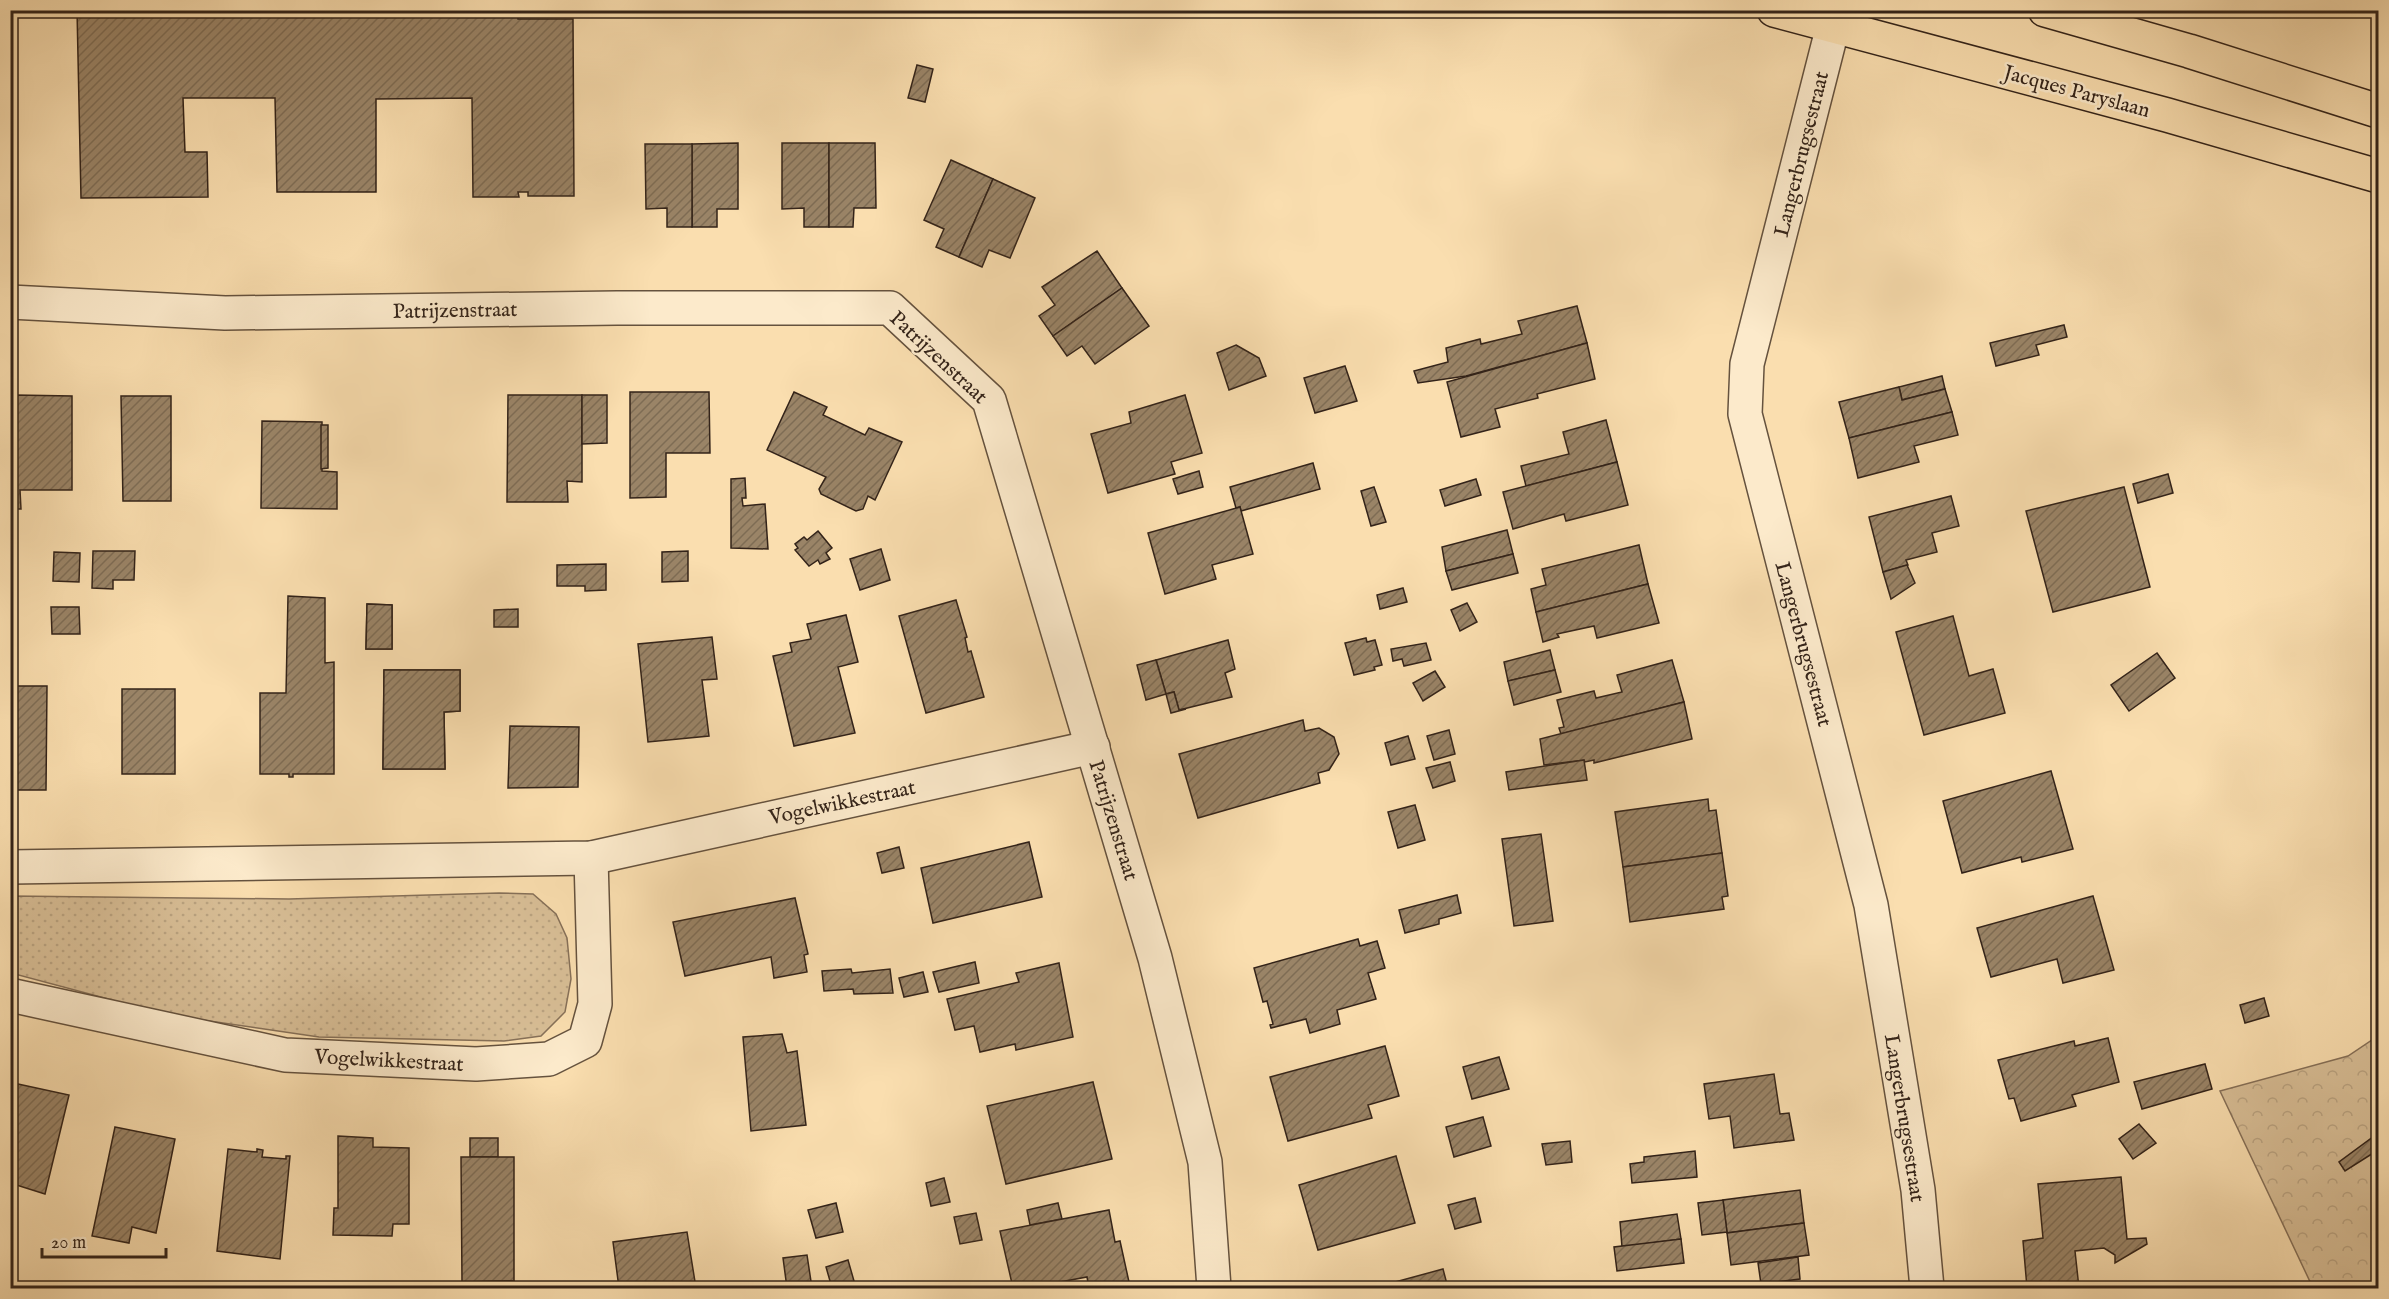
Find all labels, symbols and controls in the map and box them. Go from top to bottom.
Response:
street label: Jacques Paryslaan [1998,59,2153,125]
street label: Langerbrugsestraat [1769,69,1836,240]
street label: Patrijzenstraat [392,297,518,326]
street label: Patrijzenstraat [883,306,993,411]
street label: Langerbrugsestraat [1768,559,1838,730]
street label: Patrijzenstraat [1081,757,1144,884]
street label: Vogelwikkestraat [765,775,918,832]
street label: Langerbrugsestraat [1877,1032,1930,1204]
street label: Vogelwikkestraat [313,1044,464,1079]
scale bar [42,1221,166,1259]
text: 20 m [51,1232,86,1255]

